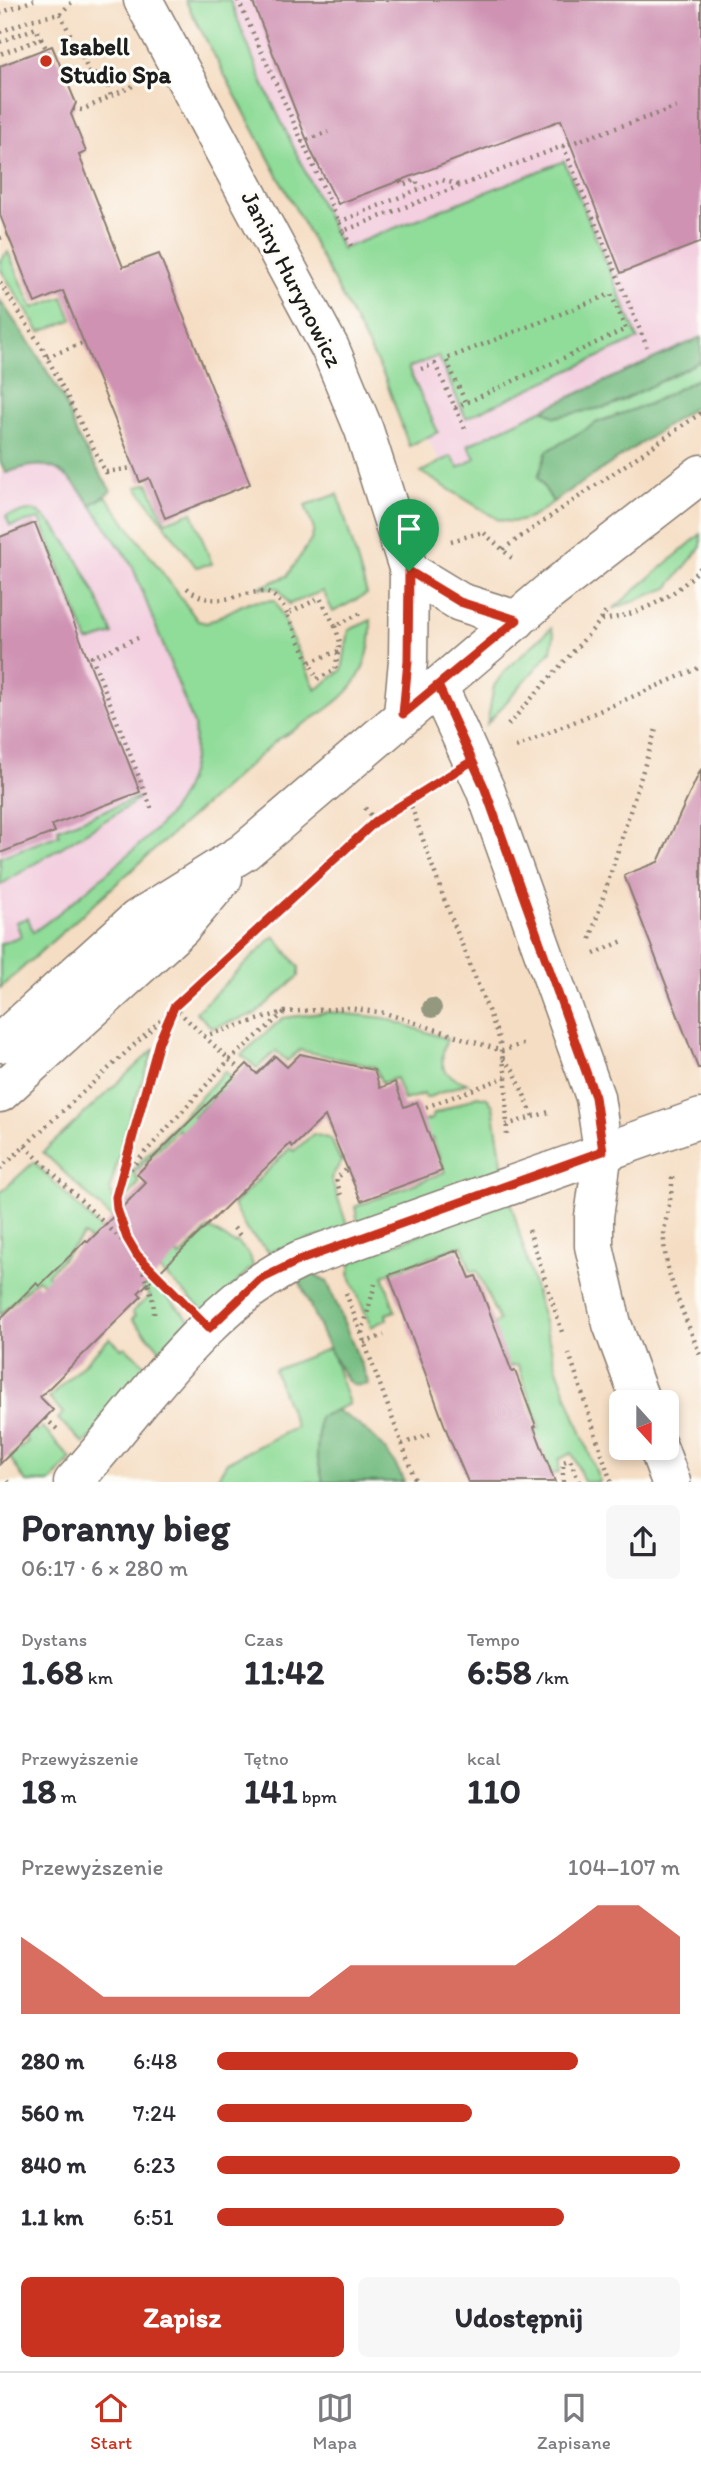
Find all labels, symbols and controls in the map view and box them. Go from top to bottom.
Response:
place label: Isabell Studio Spa [60,32,172,90]
marker: Isabell Studio Spa [38,53,54,69]
street label: Janiny Hurynowicz [235,186,349,372]
pin [379,499,439,571]
icon: arrive [390,510,428,548]
north arrow [609,1390,679,1460]
map controls [609,1390,679,1460]
text: Poranny bieg [21,1505,230,1551]
button: share [606,1505,680,1579]
text: 06:17 · 6 × 280 m [21,1554,188,1582]
text: Dystans [21,1628,87,1651]
text: Czas [244,1628,283,1651]
text: Tempo [467,1628,520,1651]
text: 1.68 [21,1651,84,1693]
text: 11:42 [244,1651,325,1693]
text: 6:58 [467,1651,532,1693]
text: km [84,1666,113,1689]
text: /km [532,1666,569,1689]
text: Przewyższenie [21,1747,139,1770]
text: Tętno [244,1747,289,1770]
text: kcal [467,1747,501,1770]
text: 18 [21,1770,56,1812]
text: 141 [244,1770,298,1812]
text: 110 [467,1770,521,1812]
text: m [56,1785,77,1808]
text: bpm [298,1785,337,1808]
text: Przewyższenie [21,1853,163,1881]
text: 104–107 m [568,1853,680,1881]
text: 280 m [21,2047,84,2075]
text: 6:48 [133,2047,177,2075]
text: 560 m [21,2099,84,2127]
text: 7:24 [133,2099,176,2127]
text: 840 m [21,2151,86,2179]
text: 6:23 [133,2151,175,2179]
text: 1.1 km [21,2203,84,2231]
text: 6:51 [133,2203,174,2231]
button: Zapisz [21,2277,344,2357]
button: Udostępnij [358,2277,680,2357]
tab: Start [90,2389,132,2454]
tab: Mapa [313,2389,357,2454]
tab: Zapisane [537,2389,611,2454]

